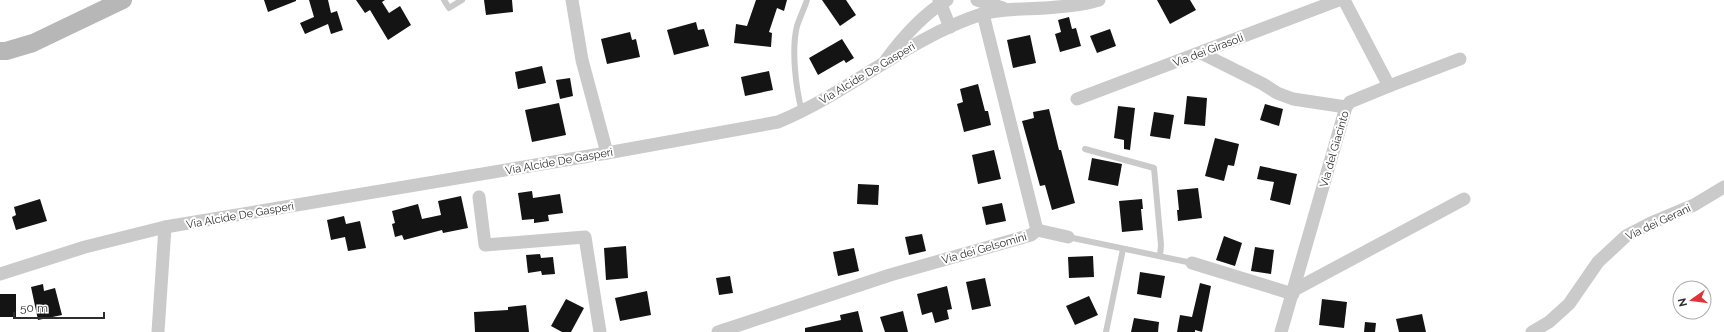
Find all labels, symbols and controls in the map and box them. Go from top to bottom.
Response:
street label: Via dei Girasoli [1171,31,1245,70]
street label: Via Alcide De Gasperi [817,40,917,107]
street label: Via del Giacinto [1317,109,1352,189]
street label: Via Alcide De Gasperi [504,146,614,177]
street label: Via Alcide De Gasperi [185,200,295,231]
street label: Via dei Gerani [1624,202,1693,243]
street label: Via dei Gelsomini [940,230,1028,267]
north arrow [1672,280,1712,320]
scale bar [14,294,104,320]
text: N [1675,297,1690,308]
text: 50 m [20,301,48,315]

